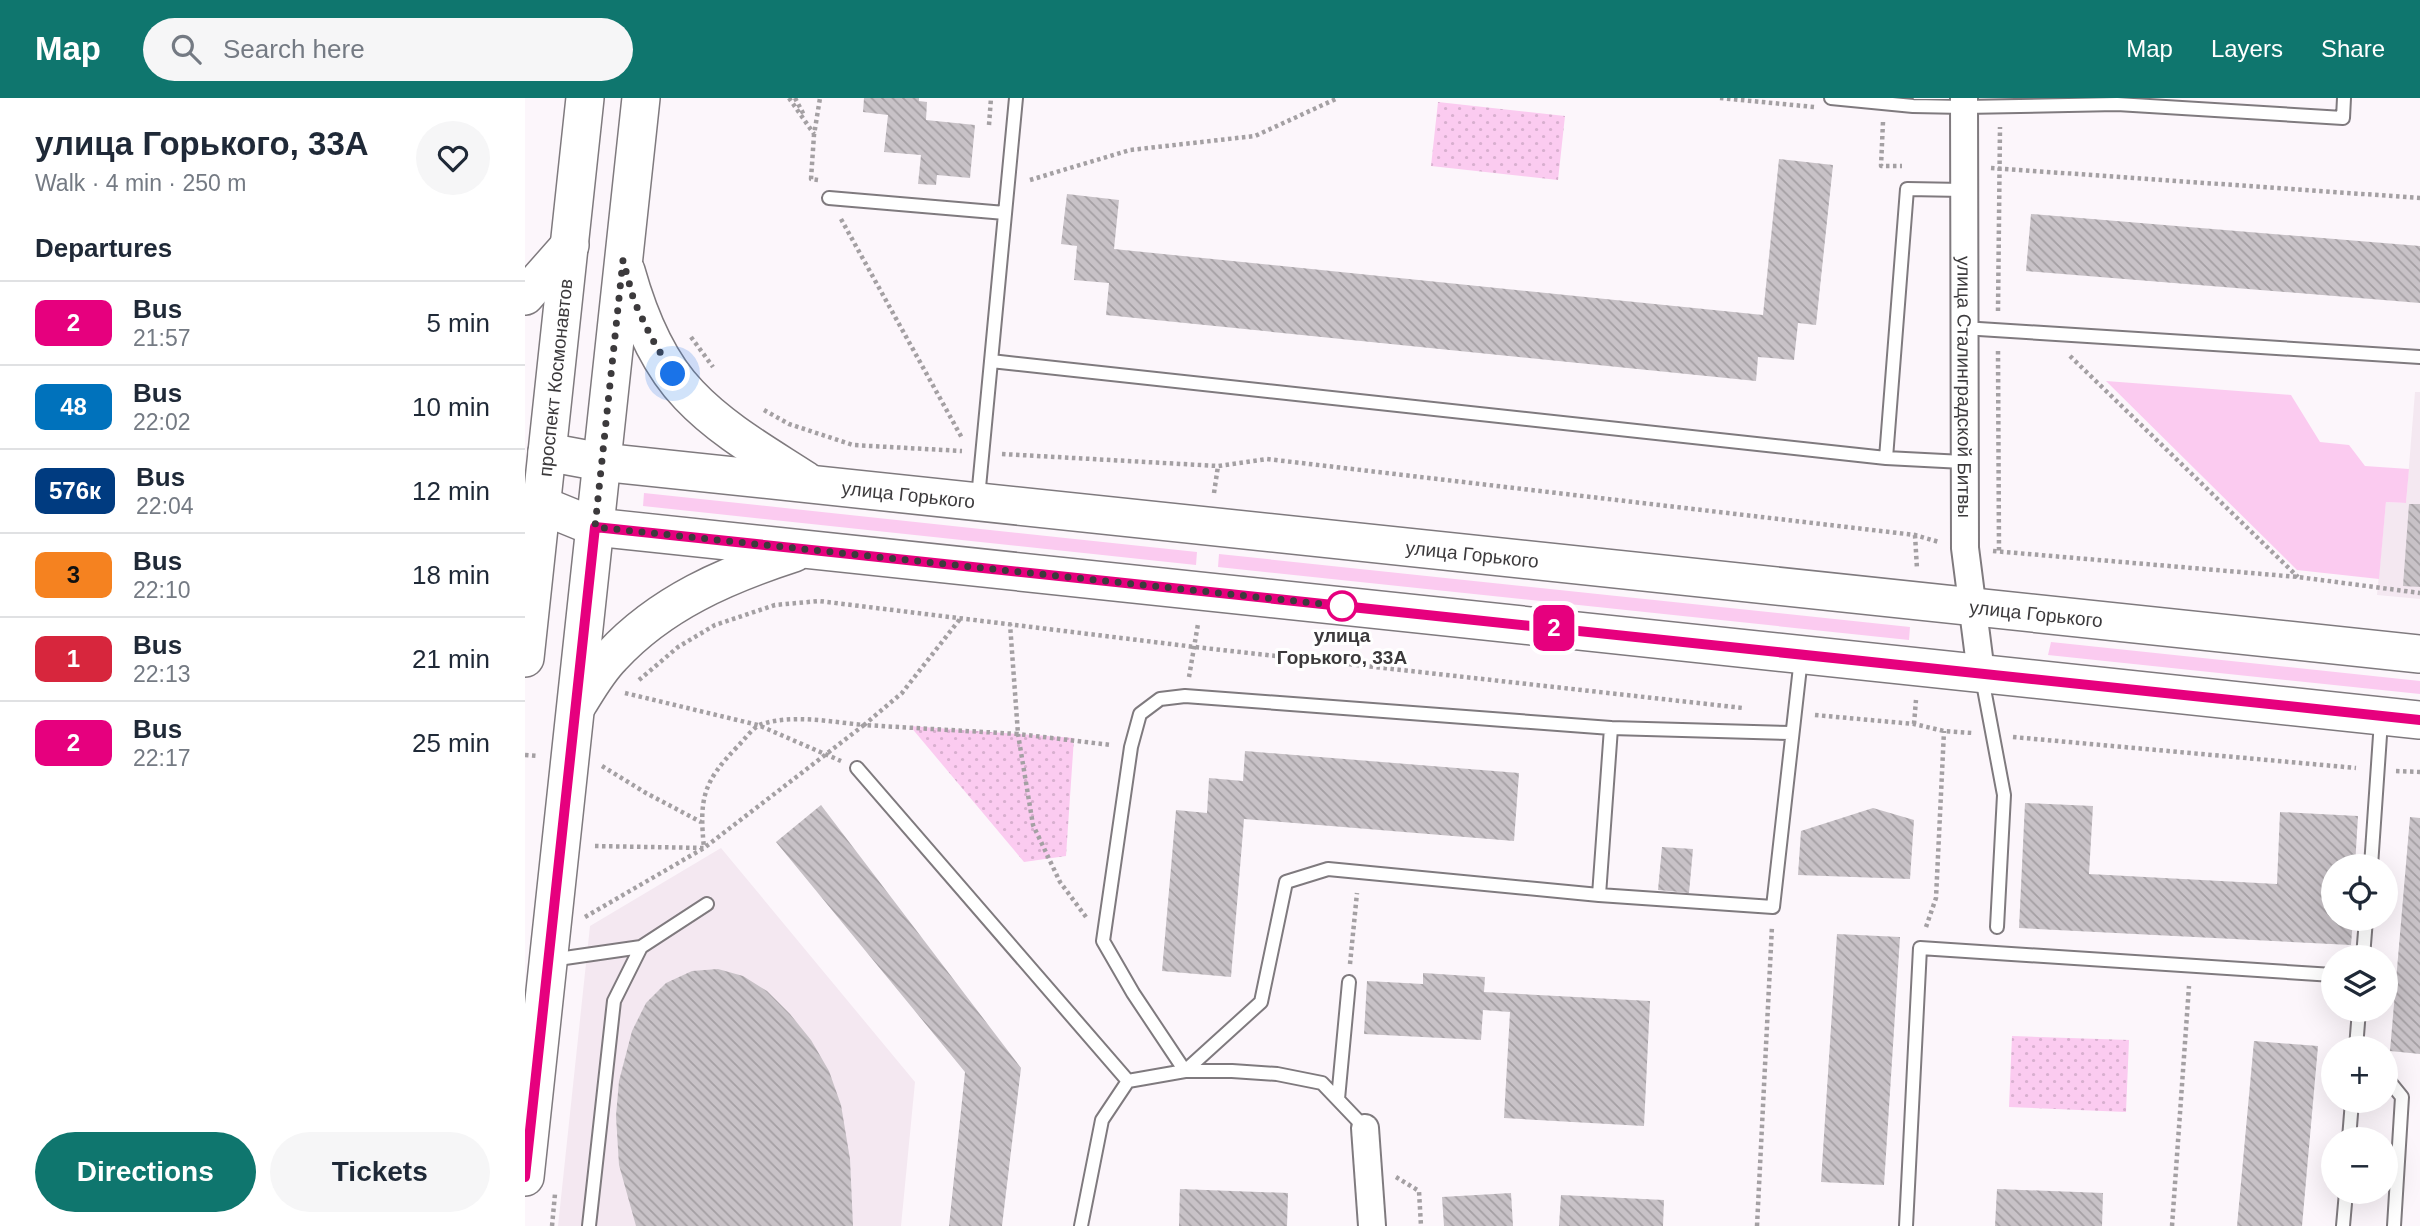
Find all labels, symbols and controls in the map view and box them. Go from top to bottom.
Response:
search box [143,18,633,81]
text: Map [35,30,101,67]
icon: search [167,30,205,68]
text: Search here [223,34,365,64]
text: Map [2126,35,2173,62]
text: Layers [2211,35,2283,62]
text: Share [2321,35,2385,62]
button: heart [416,121,490,195]
text: улица Горького, 33А [35,125,369,162]
text: Walk · 4 min · 250 m [35,170,246,196]
text: Departures [35,233,172,263]
street label: улица Сталинградской Битвы [1953,256,1975,518]
street label: проспект Космонавтов [534,278,577,478]
text: Bus [133,294,182,324]
text: 5 min [426,308,490,338]
text: 2 [67,309,80,336]
text: 21:57 [133,325,191,351]
your location [655,356,690,391]
text: Bus [133,378,182,408]
text: 10 min [412,392,490,422]
text: 48 [60,393,87,420]
text: 22:02 [133,409,191,435]
text: Bus [136,462,185,492]
text: 12 min [412,476,490,506]
text: 576к [49,477,101,504]
street label: улица Горького [841,477,976,512]
text: 22:04 [136,493,194,519]
street label: улица Горького [1405,537,1540,572]
text: Bus [133,546,182,576]
text: 18 min [412,560,490,590]
text: 3 [67,561,80,588]
text: 22:10 [133,577,191,603]
marker: улица Горького, 33А [1327,591,1357,621]
street label: улица Горького [1968,597,2104,631]
line badge: 2 [1531,605,1577,651]
text: 2 [1547,614,1561,641]
place label: улица Горького, 33А [1277,625,1407,668]
text: Bus [133,630,182,660]
text: 21 min [412,644,490,674]
text: 1 [67,645,80,672]
text: 22:13 [133,661,191,687]
text: Bus [133,714,182,744]
text: 25 min [412,728,490,758]
text: 2 [67,729,80,756]
text: 22:17 [133,745,191,771]
map controls [2321,854,2398,1204]
button: locate [2321,854,2398,931]
button: layers [2321,945,2398,1022]
button: + [2321,1036,2398,1113]
button: − [2321,1127,2398,1204]
button: Directions [35,1132,256,1212]
button: Tickets [270,1132,490,1212]

